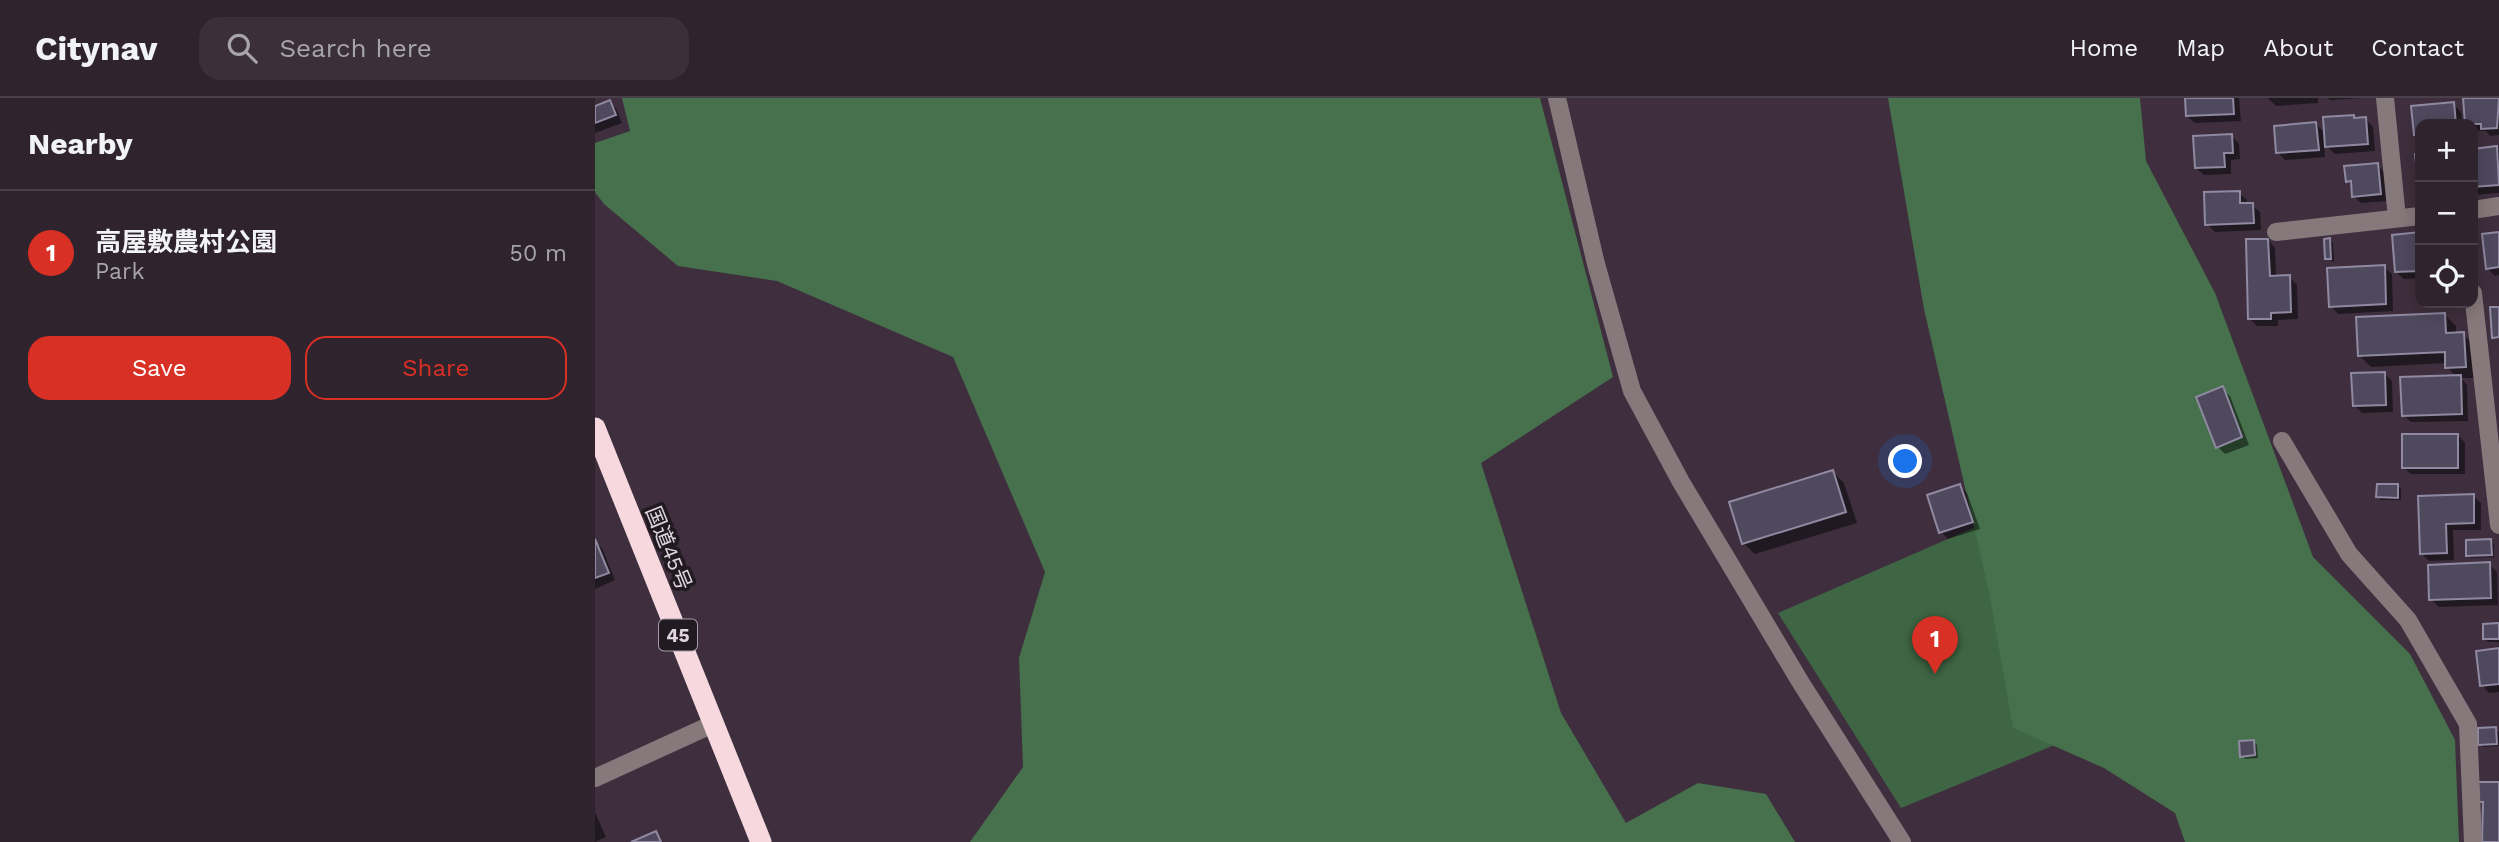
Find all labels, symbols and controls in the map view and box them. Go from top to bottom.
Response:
search box [199,17,689,80]
text: Citynav [35,29,157,68]
icon: search [223,29,261,67]
text: Search here [279,33,432,63]
text: Home [2070,34,2138,62]
text: Map [2176,34,2225,62]
text: About [2263,34,2333,62]
text: Contact [2371,34,2464,62]
map controls [2415,119,2478,308]
button: + [2415,119,2478,182]
text: Nearby [28,126,133,161]
button: − [2415,182,2478,245]
text: 高屋敷農村公園 [95,227,277,257]
text: 1 [46,240,56,267]
text: 50 m [510,240,567,267]
button: locate [2415,245,2478,308]
text: Park [95,258,144,285]
button: Save [28,336,291,400]
button: Share [305,336,567,400]
your location [1888,444,1922,478]
street label: 国道45号 [641,502,697,594]
pin: 1 [1912,616,1958,674]
road number: 45 [659,620,697,650]

